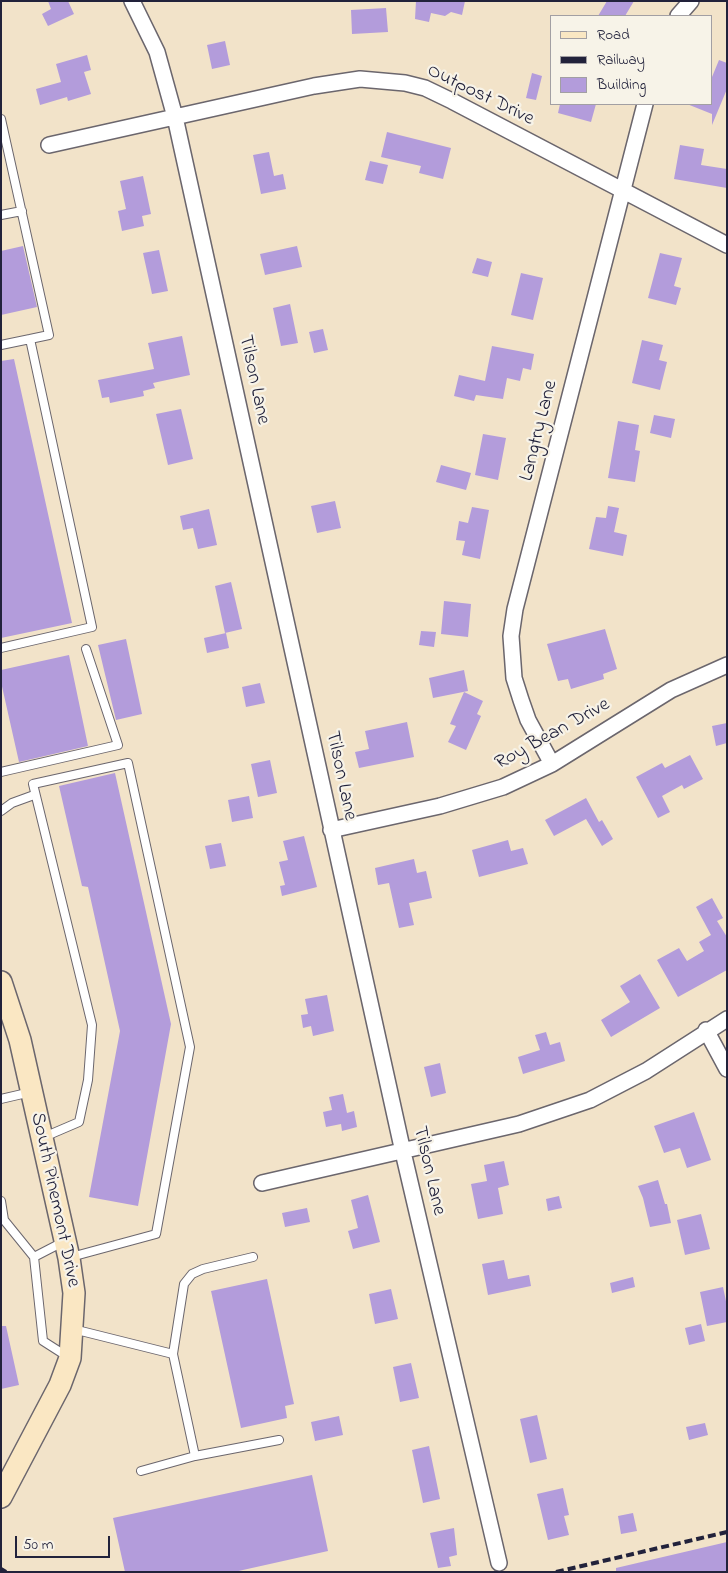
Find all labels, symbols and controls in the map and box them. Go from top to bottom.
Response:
legend [550,15,713,105]
text: Road [597,24,630,46]
text: Railway [597,49,645,71]
street label: Outpost Drive [423,60,537,132]
text: Building [597,74,646,96]
street label: Tilson Lane [232,333,274,427]
street label: Langtry Lane [516,378,564,484]
street label: Roy Bean Drive [491,694,615,776]
street label: Tilson Lane [319,729,361,823]
street label: South Pinemont Drive [24,1110,84,1290]
street label: Tilson Lane [406,1124,450,1218]
scale bar [18,1526,112,1558]
text: 50 m [23,1534,53,1556]

